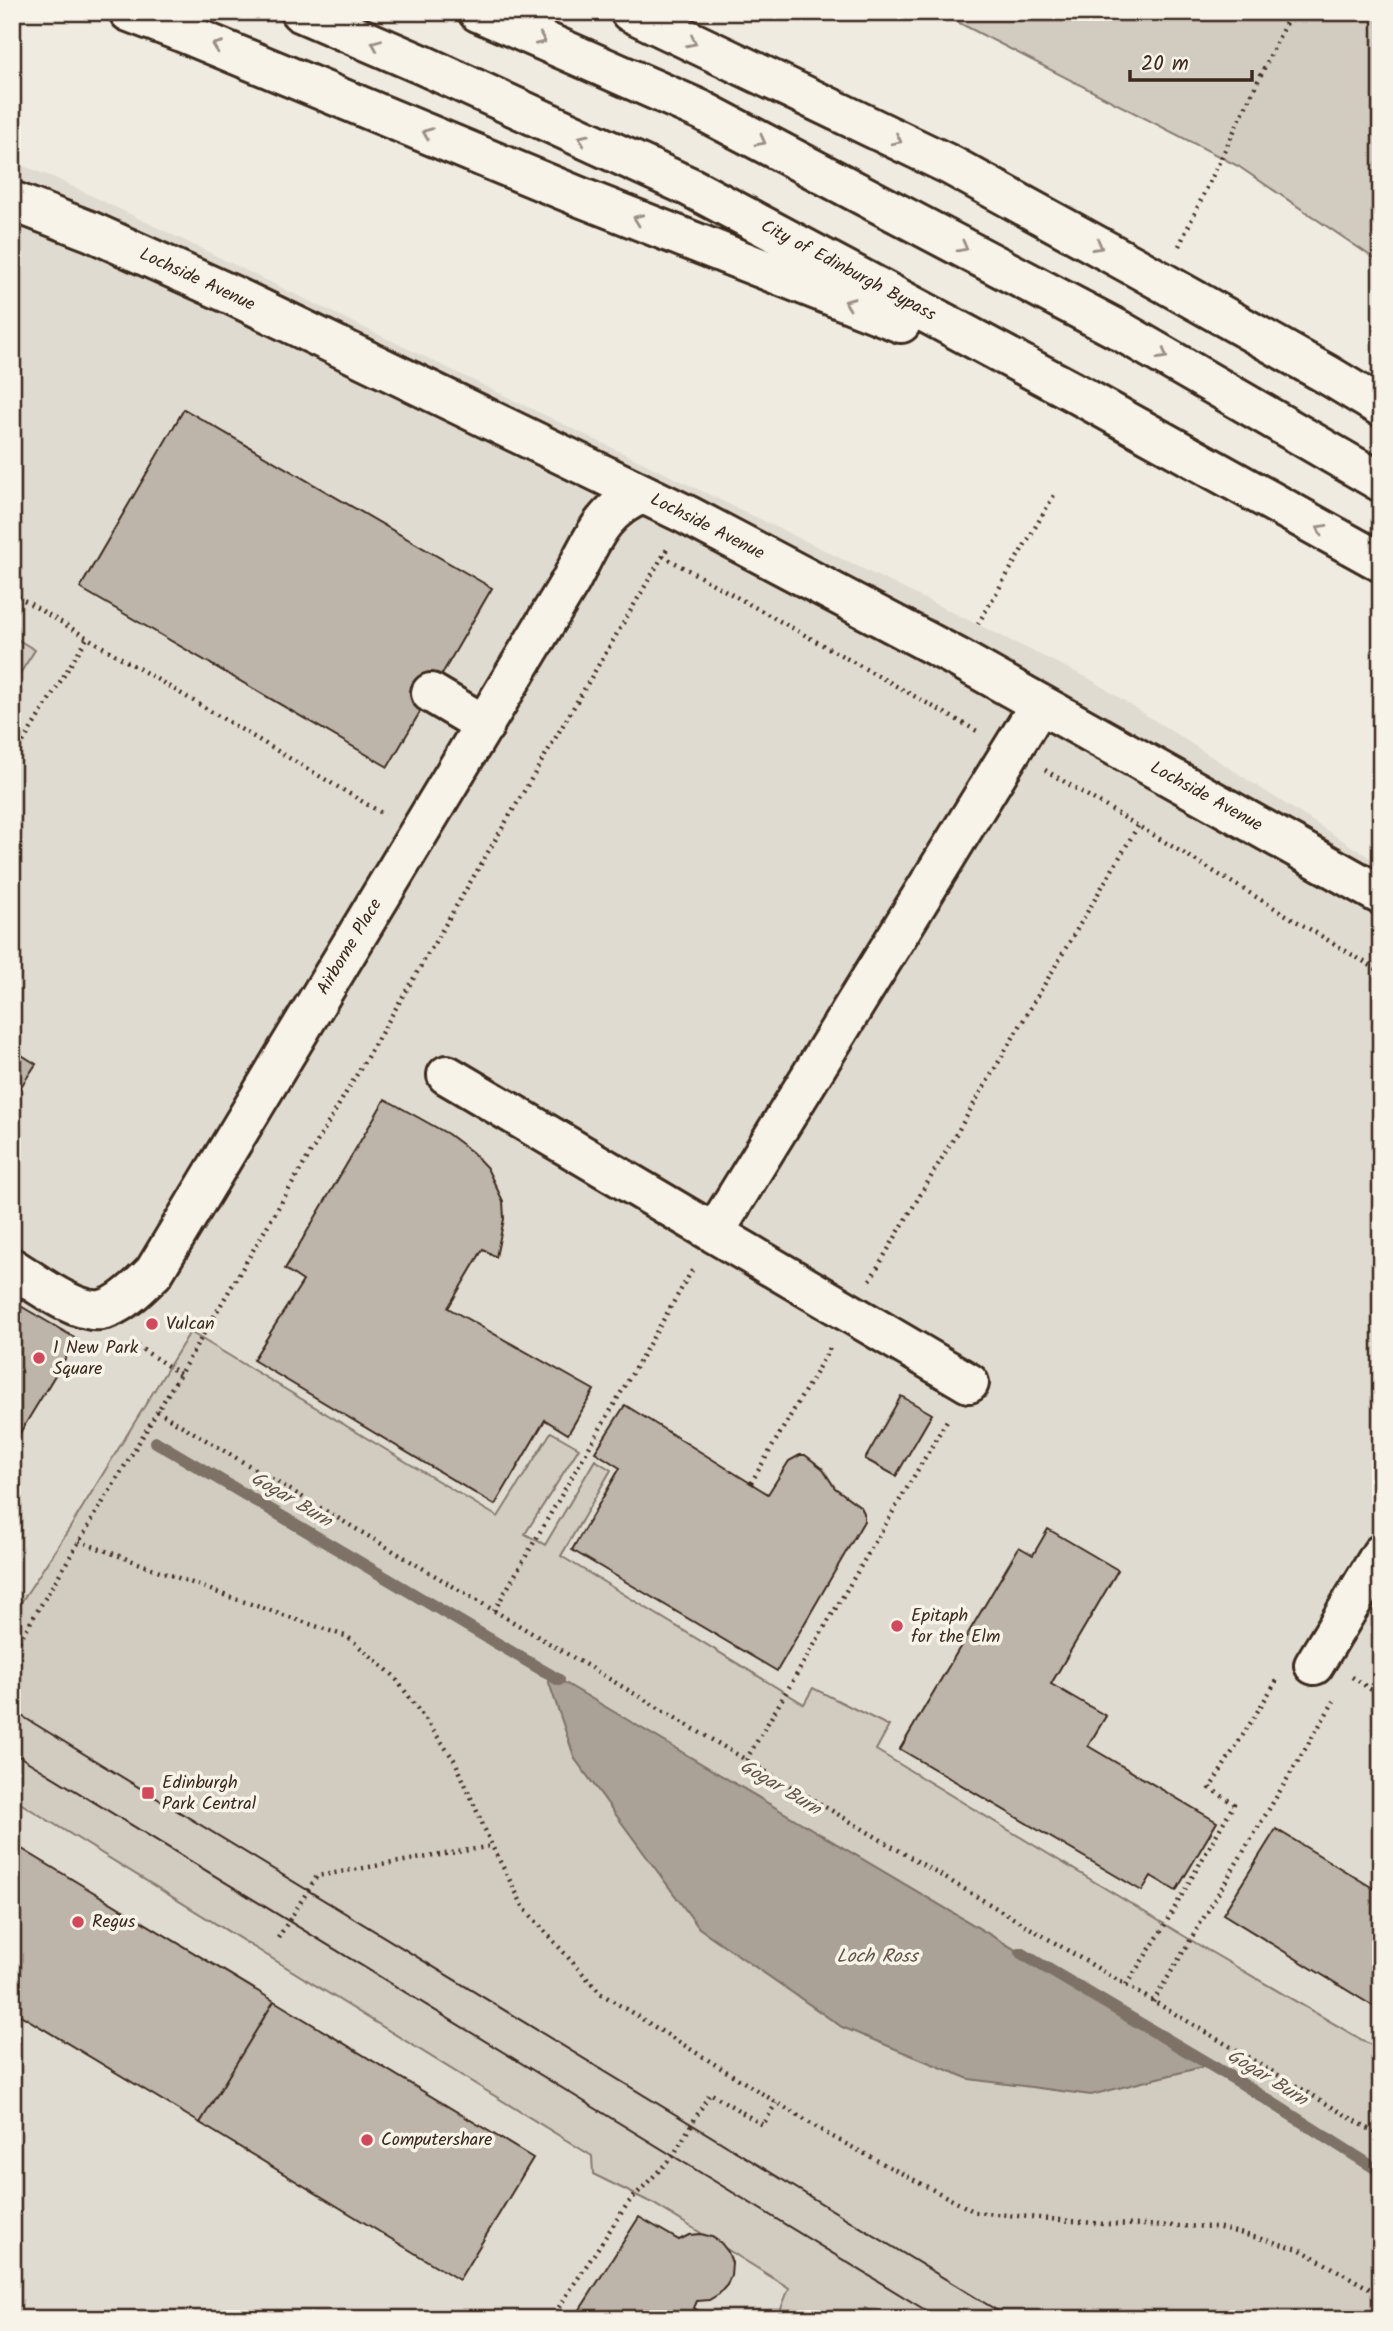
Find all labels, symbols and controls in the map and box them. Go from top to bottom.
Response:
one-way arrow [534,32,546,46]
one-way arrow [685,34,697,48]
scale bar [1130,38,1253,82]
one-way arrow [371,39,383,53]
one-way arrow [212,41,224,55]
text: 20 m [1141,48,1189,81]
one-way arrow [422,128,434,142]
one-way arrow [890,132,902,146]
one-way arrow [578,133,590,147]
one-way arrow [754,133,767,147]
street label: City of Edinburgh Bypass [755,212,941,330]
one-way arrow [632,214,644,228]
one-way arrow [1091,238,1103,251]
one-way arrow [956,239,968,253]
street label: Lochside Avenue [134,240,260,320]
one-way arrow [844,297,856,311]
one-way arrow [1155,347,1168,360]
street label: Lochside Avenue [645,486,769,568]
one-way arrow [1316,524,1328,537]
street label: Lochside Avenue [1144,754,1268,840]
street label: Airborne Place [310,893,390,1001]
place label: Vulcan [166,1310,215,1339]
marker: Vulcan [144,1316,160,1332]
place label: 1 New Park Square [53,1334,139,1384]
marker: 1 New Park Square [31,1350,47,1366]
water label: Gogar Burn [245,1464,339,1537]
place label: Epitaph for the Elm [911,1602,1000,1652]
marker: Epitaph for the Elm [889,1618,905,1634]
water label: Gogar Burn [734,1752,828,1825]
place label: Edinburgh Park Central [162,1769,257,1819]
marker: Edinburgh Park Central [140,1785,156,1801]
place label: Regus [92,1908,136,1937]
marker: Regus [70,1914,86,1930]
water label: Loch Ross [836,1942,919,1972]
water label: Gogar Burn [1221,2042,1315,2115]
place label: Computershare [381,2126,492,2155]
marker: Computershare [359,2132,375,2148]

